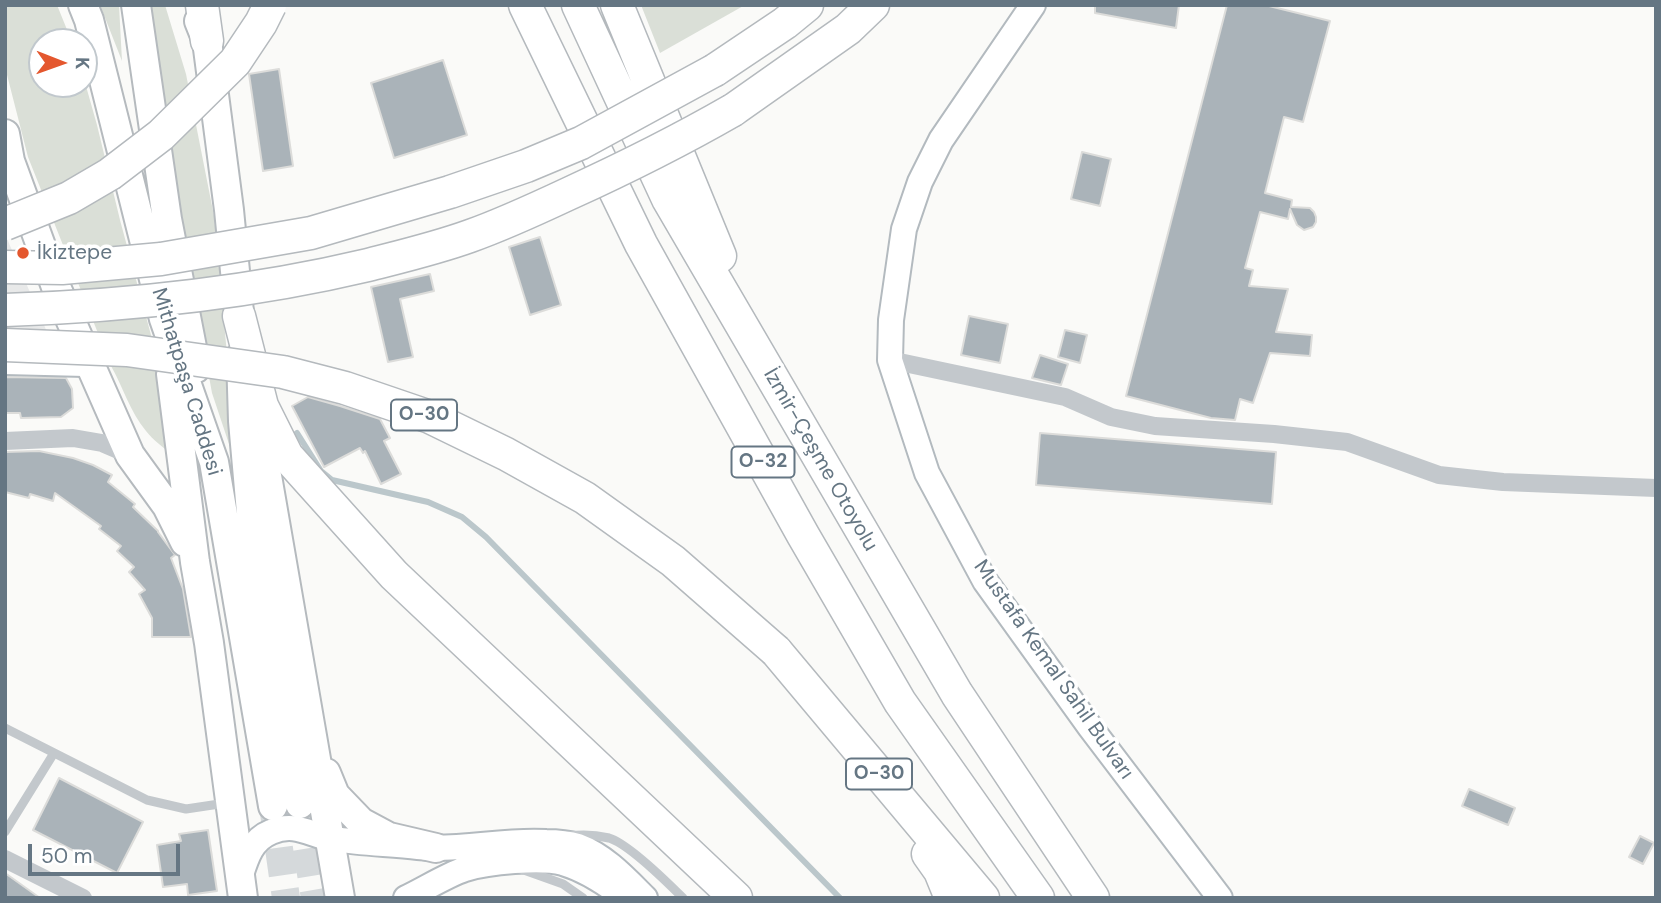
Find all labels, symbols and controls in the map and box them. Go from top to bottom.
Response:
north arrow [28,28,98,98]
text: K [70,57,95,70]
place label: İkiztepe [37,240,112,266]
marker: İkiztepe [15,245,31,261]
street label: Mithatpaşa Caddesi [145,285,227,479]
street label: İzmir-Çeşme Otoyolu [757,364,883,556]
road number: O-30 [391,400,457,430]
road number: O-32 [732,446,794,477]
street label: Mustafa Kemal Sahil Bulvarı [968,556,1138,784]
road number: O-30 [846,758,912,790]
scale bar [32,830,184,874]
text: 50 m [41,842,92,870]

